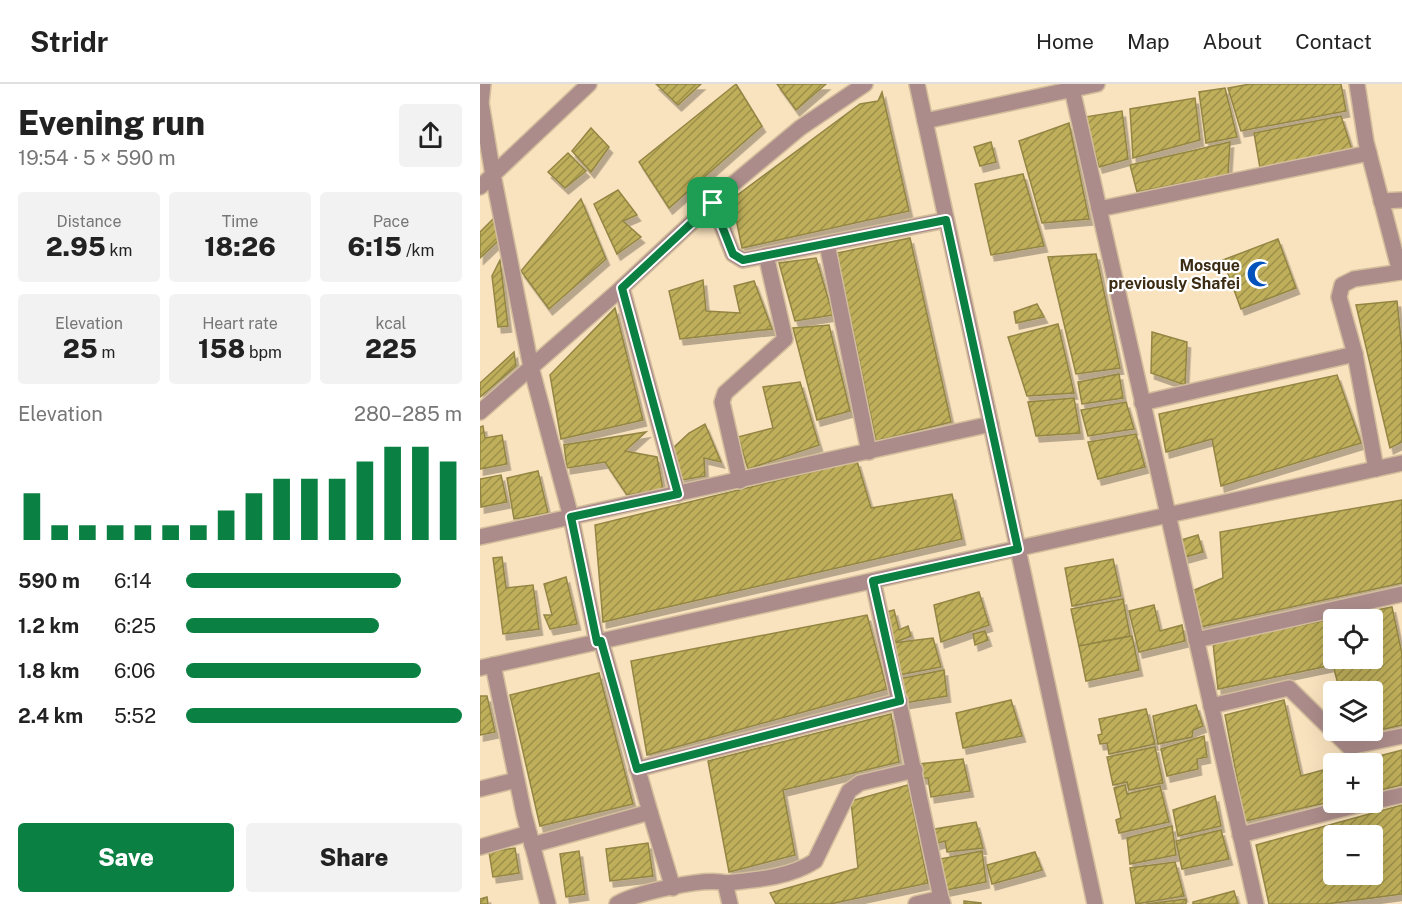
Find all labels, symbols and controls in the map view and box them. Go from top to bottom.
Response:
text: Stridr [30,25,108,58]
text: Home [1036,29,1094,54]
text: Map [1127,29,1170,54]
text: About [1203,29,1262,54]
text: Contact [1295,29,1372,54]
text: Evening run [18,104,205,142]
button: share [399,104,462,167]
text: 19:54 · 5 × 590 m [18,146,176,170]
pin [687,177,738,228]
icon: arrive [696,186,729,219]
text: Distance [57,212,121,231]
text: Time [222,212,258,231]
text: Pace [373,212,409,231]
text: 2.95 [46,231,106,262]
text: 18:26 [204,231,276,262]
text: 6:15 [348,231,402,262]
text: km [106,241,132,260]
text: /km [402,241,434,260]
place label: Mosque previously Shafei [1108,256,1240,293]
mosque icon: Mosque previously Shafei [1245,259,1275,289]
text: Elevation [55,314,123,333]
text: Heart rate [202,314,278,333]
text: kcal [376,314,406,333]
text: 25 [63,333,98,364]
text: 158 [198,333,245,364]
text: 225 [365,333,417,364]
text: m [98,343,115,362]
text: bpm [245,343,282,362]
text: Elevation [18,402,103,426]
text: 280–285 m [354,402,462,426]
text: 590 m [18,569,80,593]
text: 6:14 [114,569,152,593]
map controls [1323,609,1383,885]
button: locate [1323,609,1383,669]
text: 1.2 km [18,614,79,638]
text: 6:25 [114,614,156,638]
text: 1.8 km [18,659,79,683]
text: 6:06 [114,659,156,683]
button: layers [1323,681,1383,741]
text: 2.4 km [18,704,83,728]
text: 5:52 [114,704,156,728]
button: + [1323,753,1383,813]
button: Save [18,823,234,892]
button: Share [246,823,462,892]
button: − [1323,825,1383,885]

